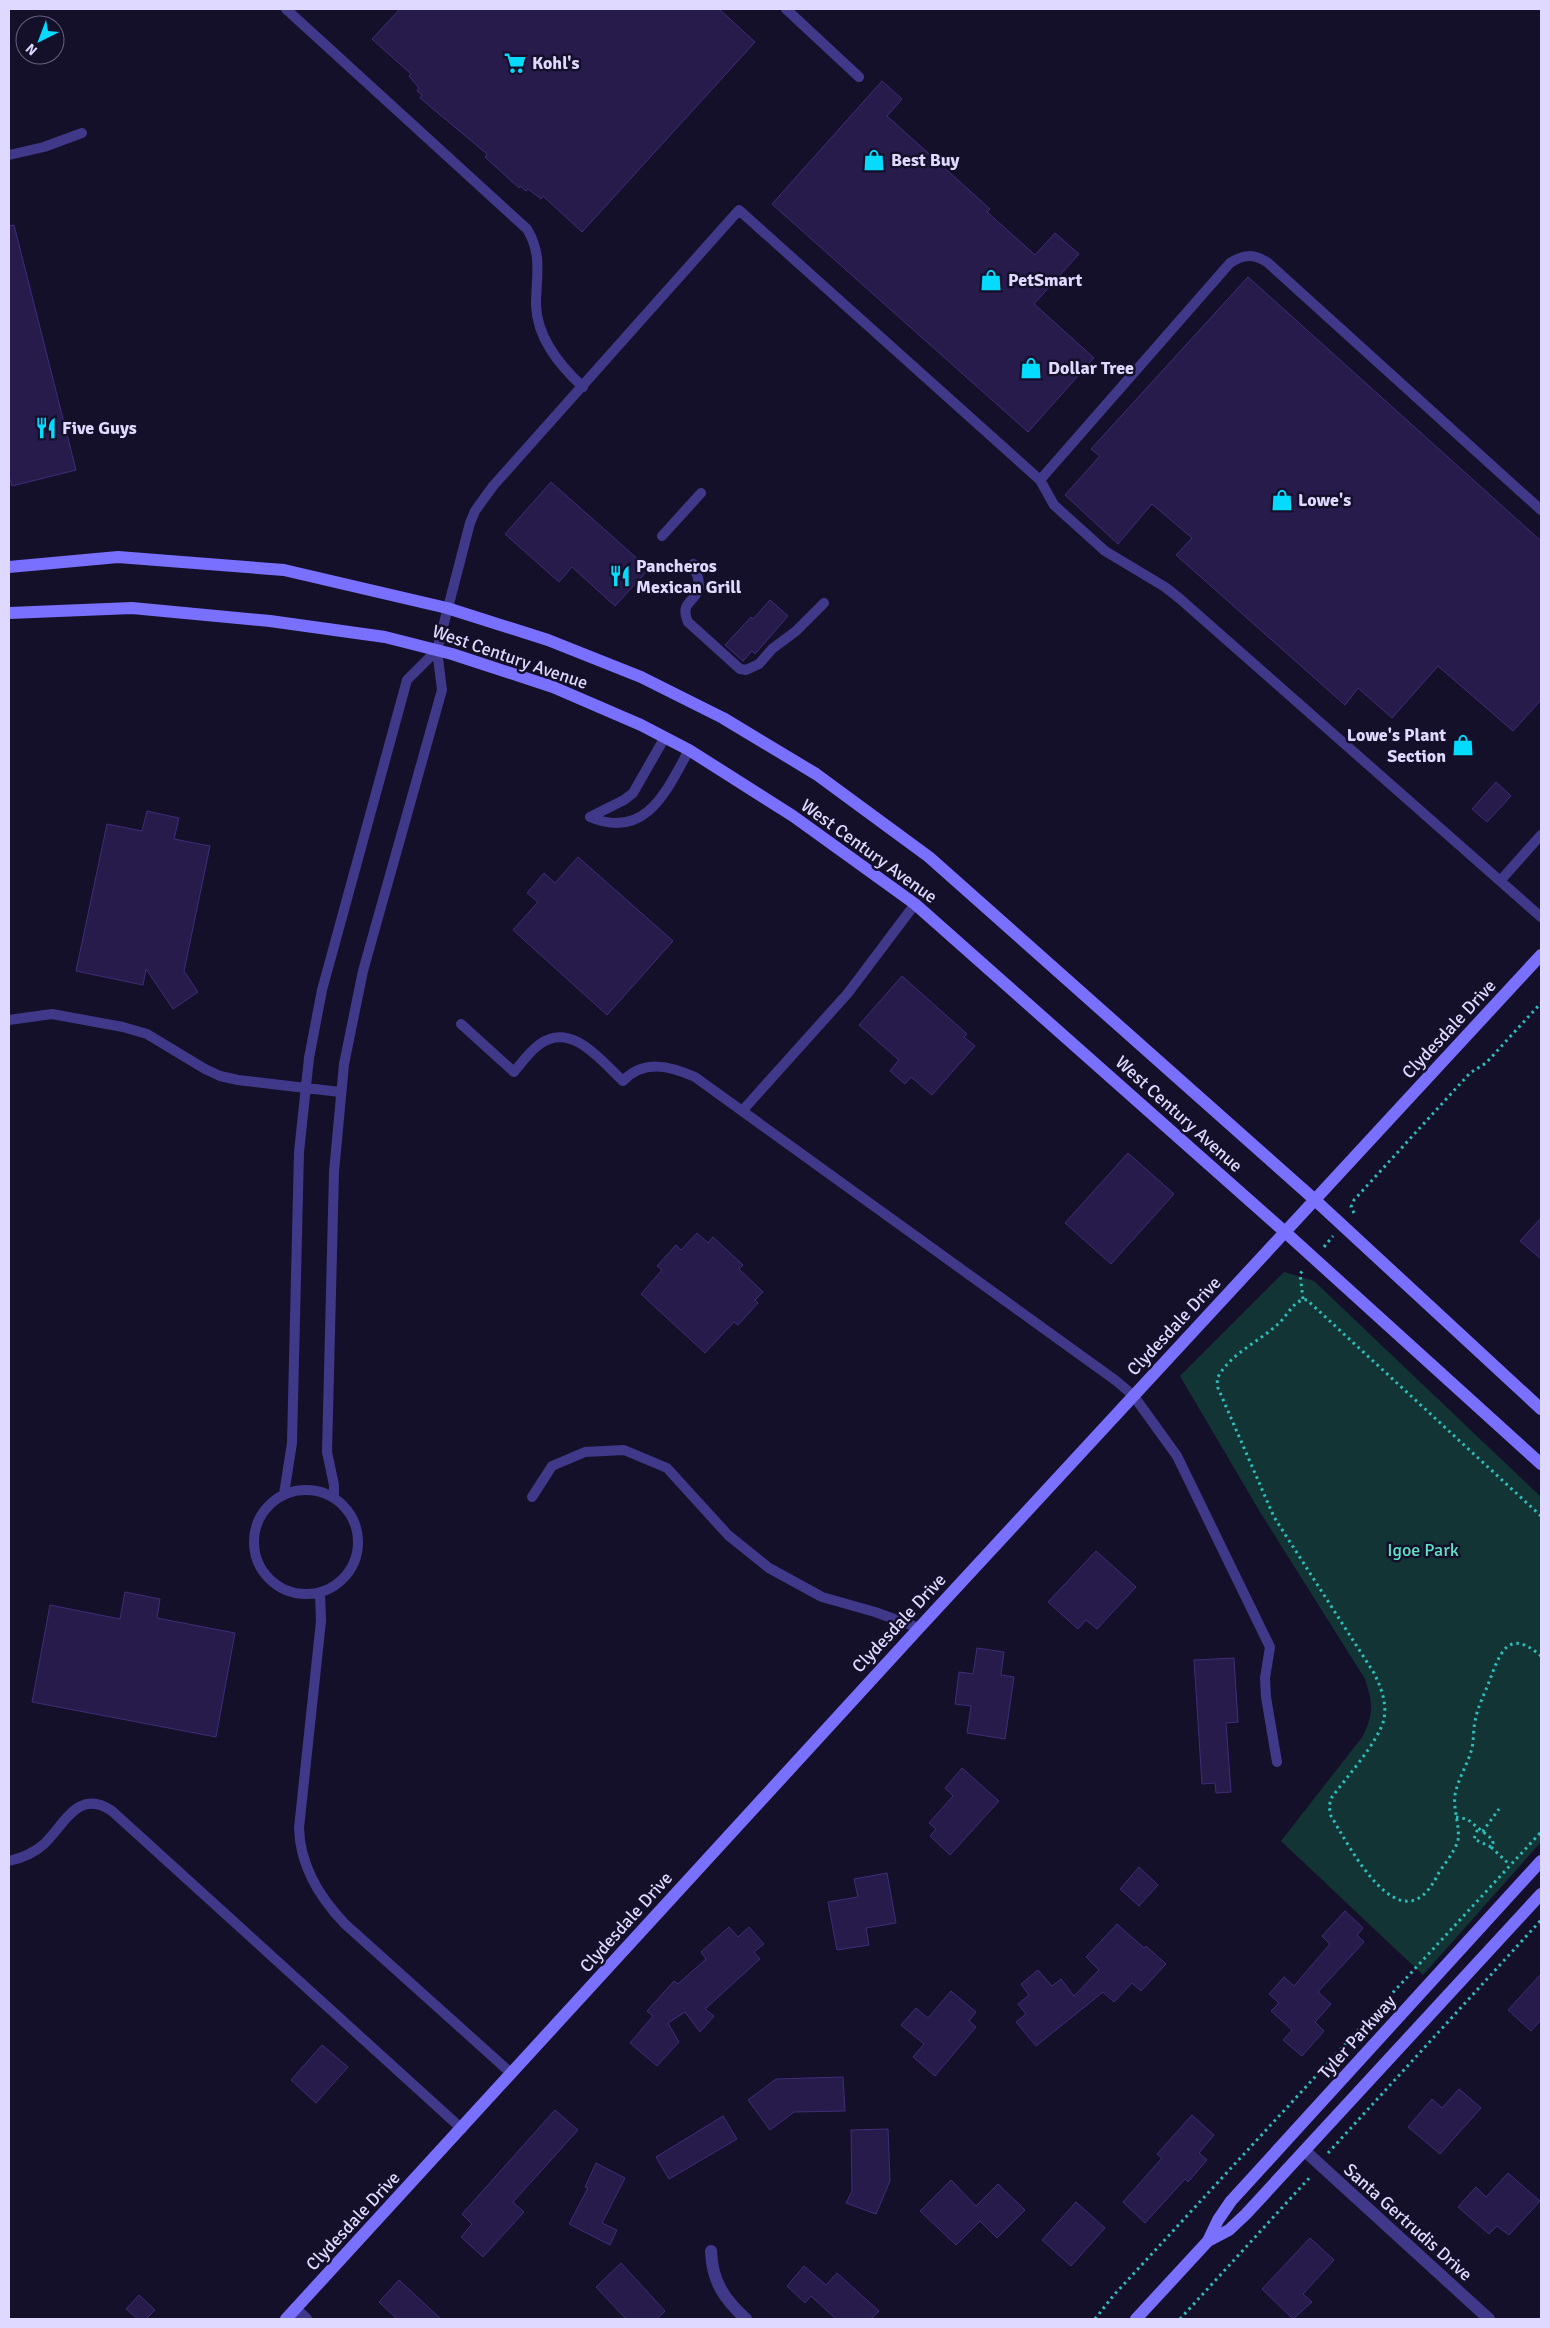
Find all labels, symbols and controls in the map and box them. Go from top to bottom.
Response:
north arrow [15,15,65,65]
text: N [22,40,41,59]
supermarket icon: Kohl's [502,50,528,76]
place label: Kohl's [532,52,579,74]
shop icon: Best Buy [861,147,887,173]
place label: Best Buy [891,149,960,171]
shop icon: PetSmart [978,267,1004,293]
place label: PetSmart [1008,269,1083,291]
shop icon: Dollar Tree [1018,355,1044,381]
place label: Dollar Tree [1048,357,1134,379]
restaurant icon: Five Guys [33,415,59,441]
place label: Five Guys [62,417,137,439]
shop icon: Lowe's [1269,487,1295,513]
place label: Lowe's [1298,489,1351,511]
place label: Pancheros Mexican Grill [636,555,742,598]
restaurant icon: Pancheros Mexican Grill [607,563,633,589]
street label: West Century Avenue [429,620,591,694]
place label: Lowe's Plant Section [1347,724,1446,767]
shop icon: Lowe's Plant Section [1450,732,1476,758]
street label: West Century Avenue [797,794,941,908]
street label: Clydesdale Drive [1397,975,1501,1083]
street label: West Century Avenue [1111,1051,1247,1177]
street label: Clydesdale Drive [1122,1272,1226,1380]
park label: Igoe Park [1387,1539,1459,1561]
street label: Clydesdale Drive [847,1569,951,1677]
street label: Clydesdale Drive [575,1867,677,1977]
street label: Tyler Parkway [1314,1990,1401,2084]
street label: Santa Gertrudis Drive [1339,2159,1477,2285]
street label: Clydesdale Drive [301,2167,405,2275]

